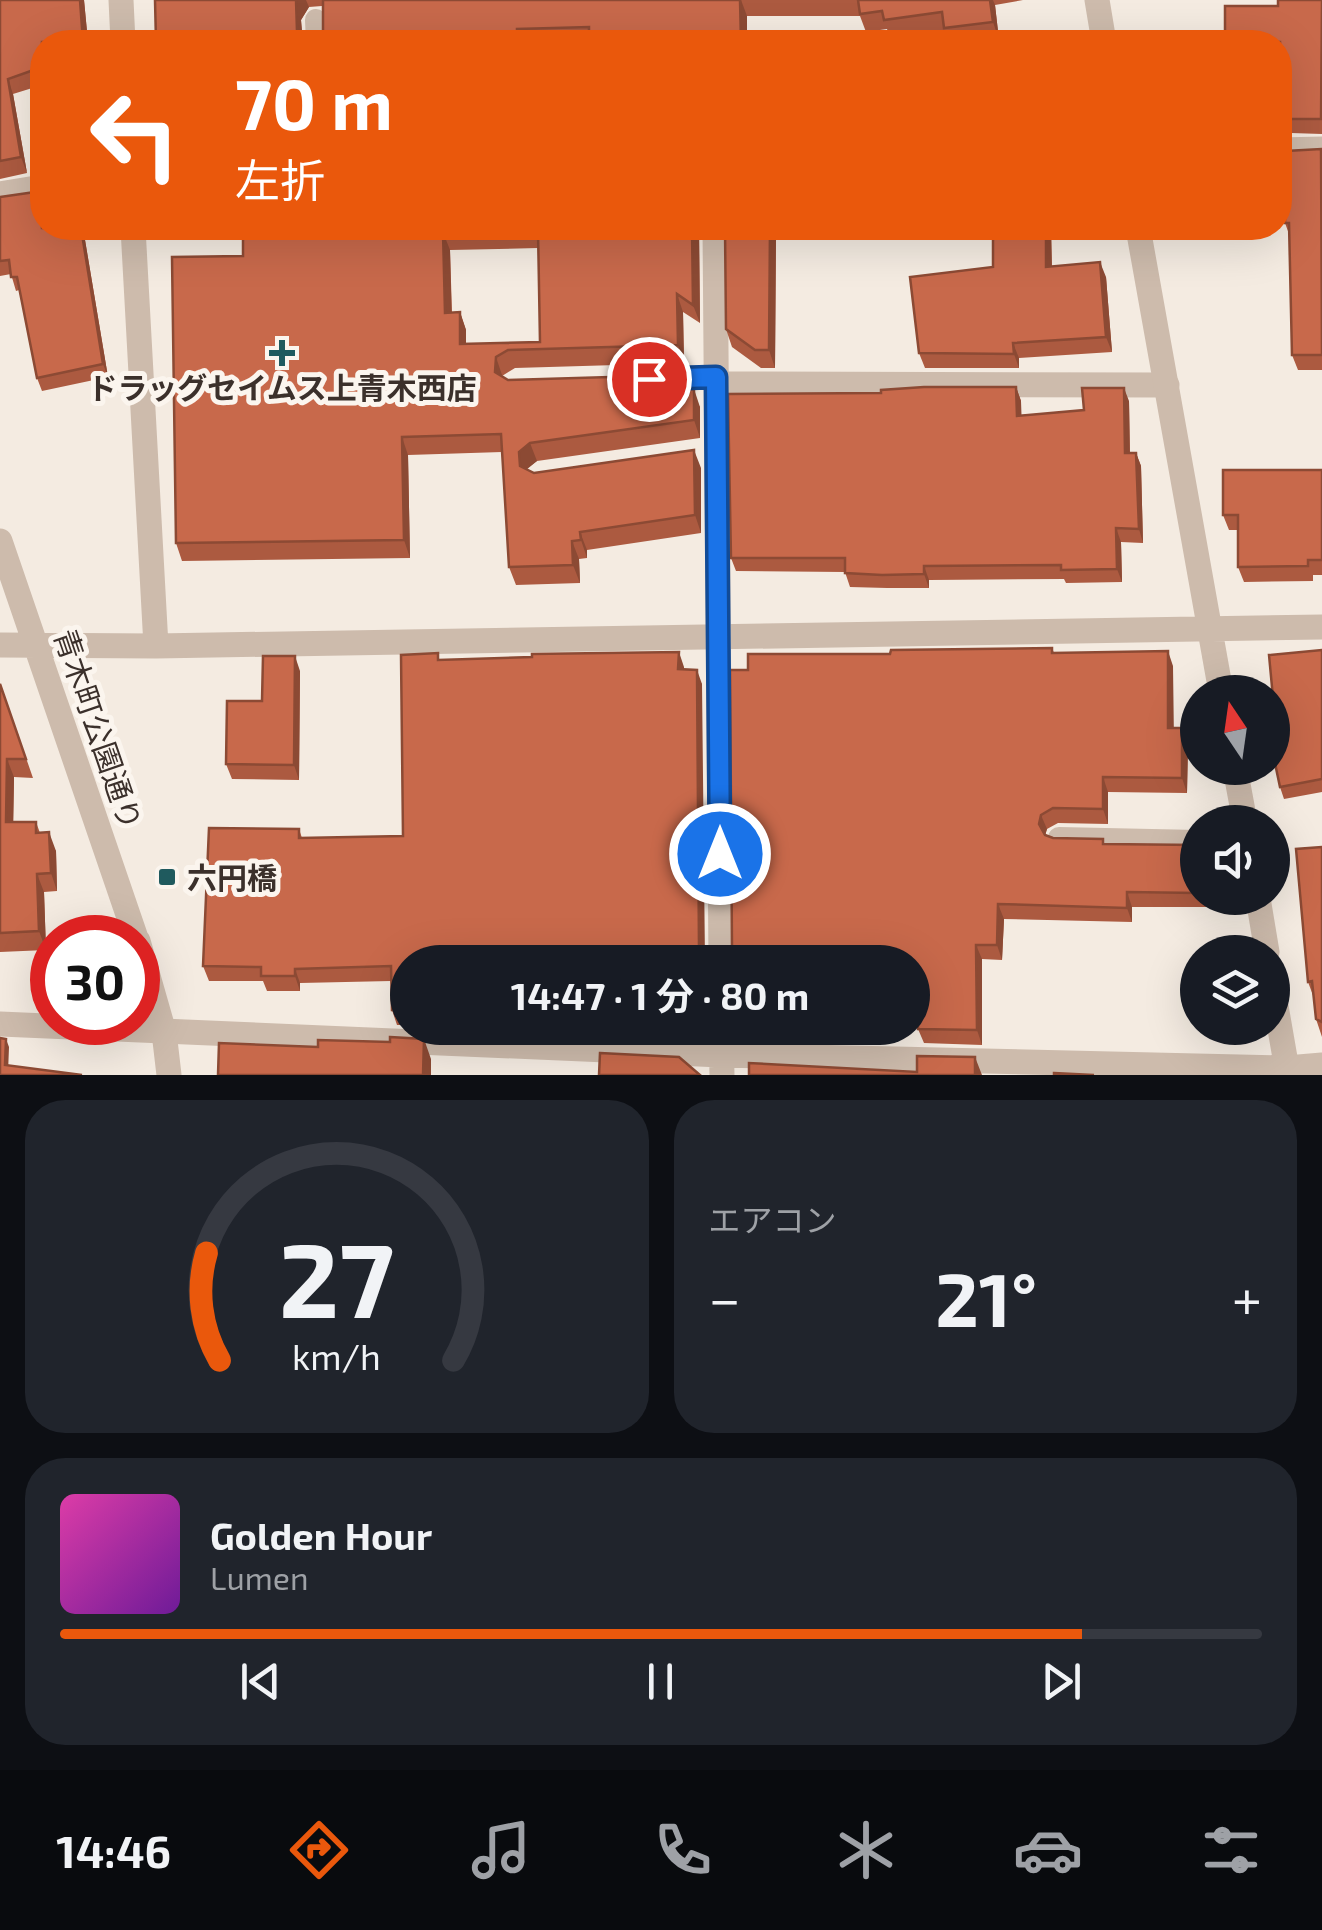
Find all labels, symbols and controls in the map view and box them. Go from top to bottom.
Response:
text: 70 m [235,60,393,144]
icon: left [70,70,200,200]
text: 左折 [235,152,325,206]
pin [607,337,692,422]
marker: ドラッグセイムス上青木西店 [271,342,293,364]
icon: arrive [622,352,677,407]
place label: ドラッグセイムス上青木西店 [87,369,477,405]
street label: 青木町公園通り [48,624,150,834]
north arrow [1180,675,1290,785]
map controls [1180,675,1290,1045]
position arrow [668,802,772,906]
button: sound [1180,805,1290,915]
place label: 六円橋 [187,859,277,895]
marker: 六円橋 [156,866,178,888]
speed limit sign: 30 [30,915,160,1045]
button: layers [1180,935,1290,1045]
text: 14:47 · 1 分 · 80 m [511,972,809,1018]
text: エアコン [709,1200,837,1238]
text: 27 [279,1214,394,1339]
text: 21° [935,1252,1037,1342]
text: − [709,1264,741,1330]
text: + [1232,1264,1262,1330]
text: km/h [292,1334,381,1377]
text: Golden Hour [210,1512,432,1558]
text: Lumen [210,1558,309,1596]
icon: previous [233,1654,288,1709]
icon: pause [633,1654,688,1709]
icon: next [1034,1654,1089,1709]
icon: directions [284,1815,354,1885]
icon: music [466,1815,536,1885]
icon: phone [648,1815,718,1885]
icon: climate [831,1815,901,1885]
icon: car [1013,1815,1083,1885]
icon: filters [1196,1815,1266,1885]
text: 14:46 [56,1823,171,1877]

